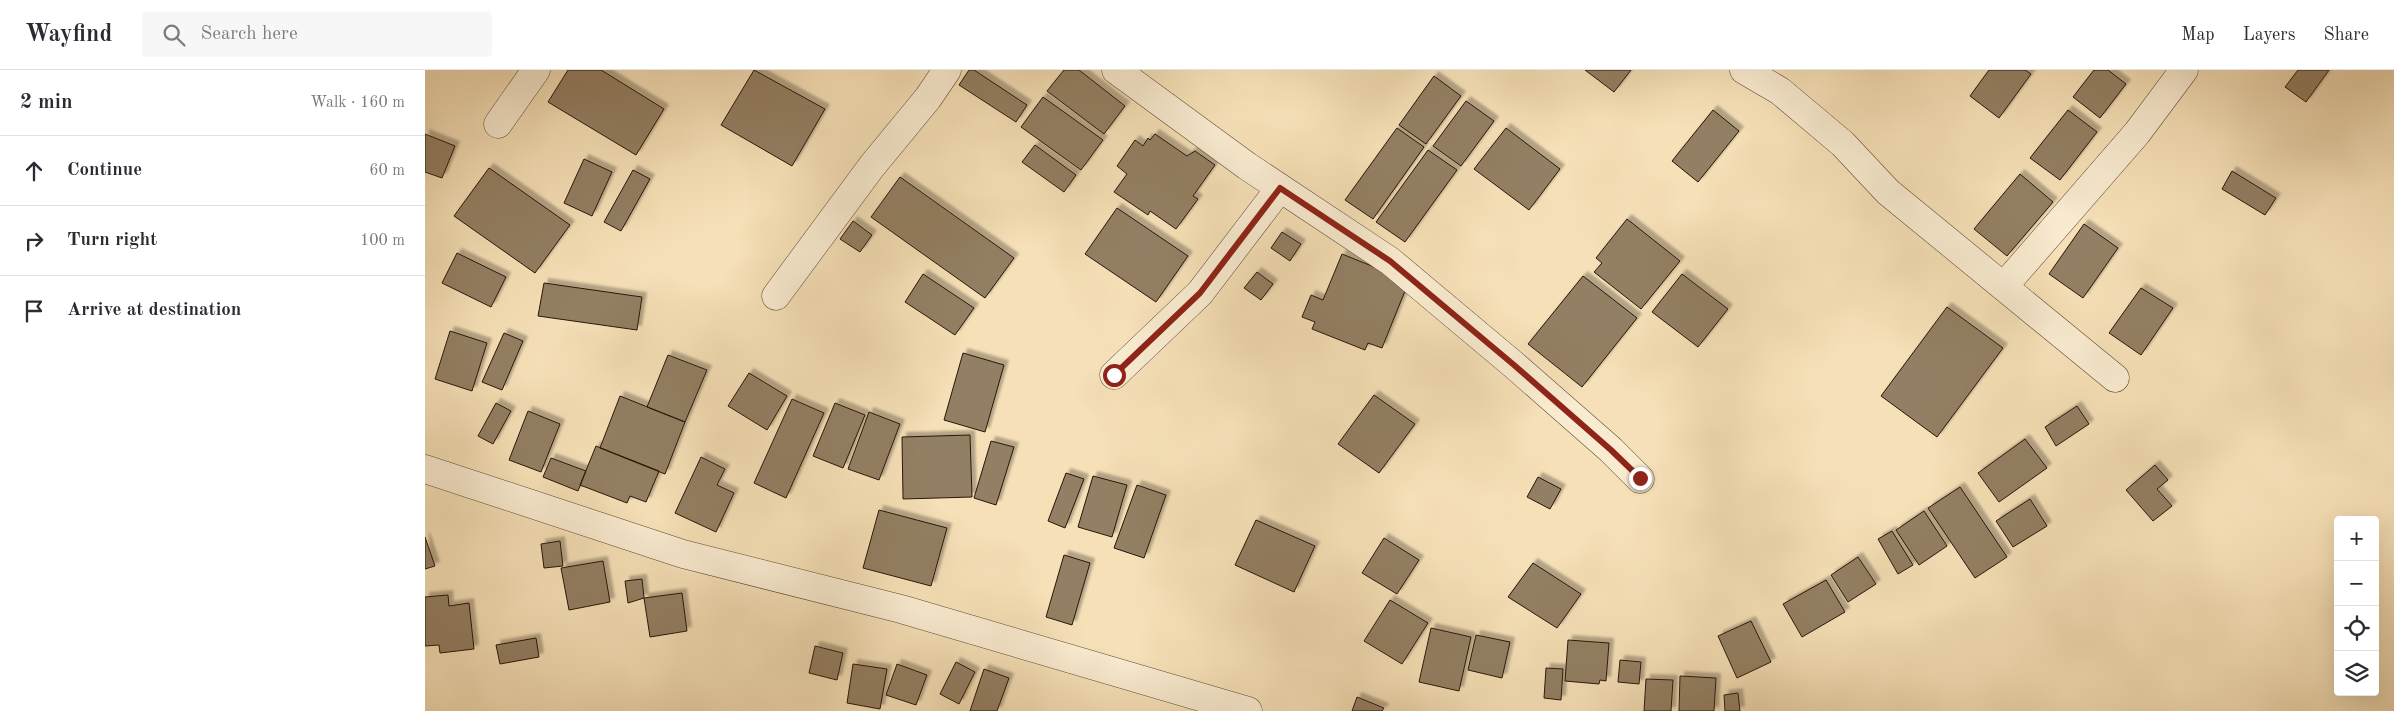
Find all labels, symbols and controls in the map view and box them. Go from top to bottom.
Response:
search box [142,12,492,57]
icon: search [160,21,188,49]
text: Wayfind [25,23,112,47]
text: Search here [200,25,298,44]
text: Map [2181,26,2215,44]
text: Layers [2243,26,2295,44]
text: Share [2323,26,2369,44]
text: 2 min [20,92,73,113]
text: Walk · 160 m [310,95,405,111]
icon: ahead [20,157,48,185]
text: Continue [67,161,142,180]
text: 60 m [369,163,405,179]
icon: right [20,227,48,255]
text: Turn right [67,231,157,250]
text: 100 m [360,233,405,249]
icon: arrive [20,297,48,325]
text: Arrive at destination [67,301,241,320]
route start [1103,364,1126,387]
route end [1629,467,1652,490]
map controls [2334,516,2379,696]
button: + [2334,516,2379,561]
button: − [2334,561,2379,606]
button: locate [2334,606,2379,651]
button: layers [2334,651,2379,696]

